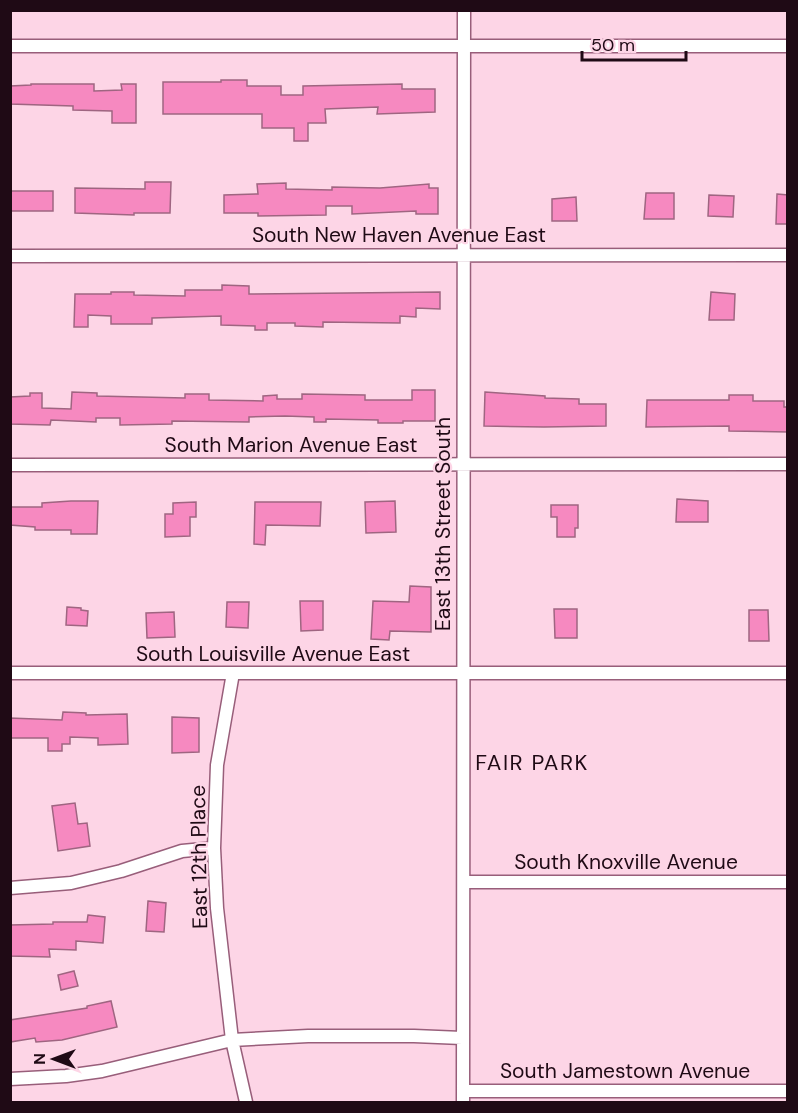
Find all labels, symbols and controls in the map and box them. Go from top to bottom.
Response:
scale bar [582,24,686,62]
text: 50 m [591,33,635,57]
street label: South New Haven Avenue East [252,221,546,249]
street label: East 13th Street South [429,417,457,631]
street label: South Marion Avenue East [164,431,418,459]
street label: South Louisville Avenue East [136,640,410,668]
district label: FAIR PARK [475,748,589,777]
street label: East 12th Place [184,785,214,929]
street label: South Knoxville Avenue [514,848,738,876]
north arrow [24,1029,84,1089]
text: N [29,1053,50,1065]
street label: South Jamestown Avenue [500,1057,750,1085]

